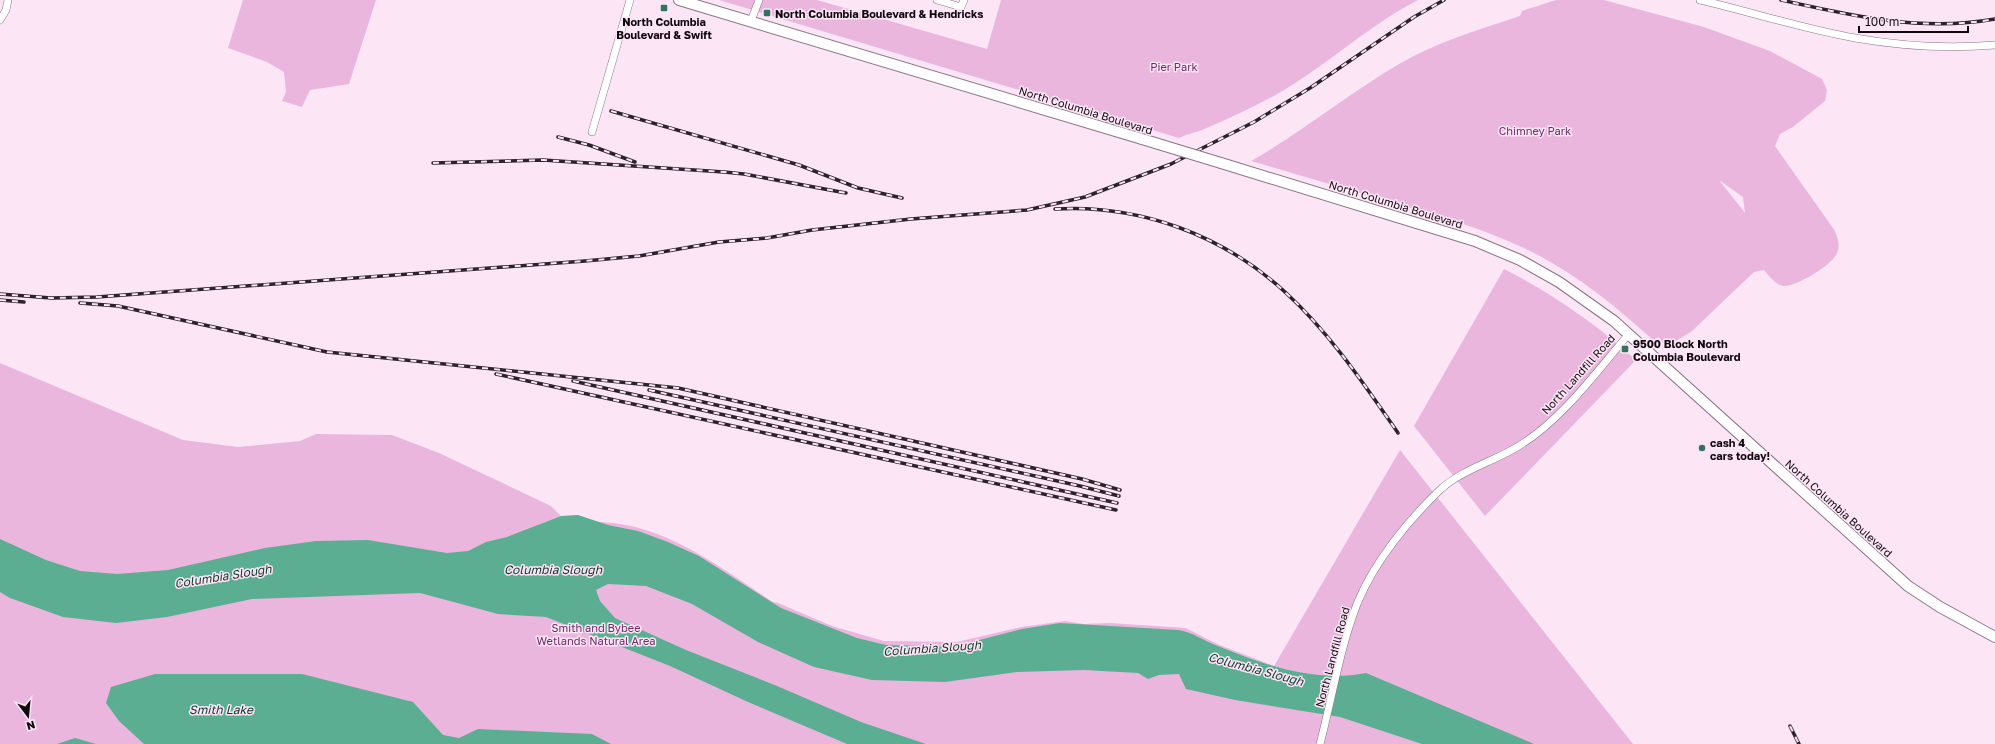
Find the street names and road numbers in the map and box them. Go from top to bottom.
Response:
street label: North Columbia Boulevard [1018,83,1154,137]
street label: North Columbia Boulevard [1328,177,1464,231]
street label: North Landfill Road [1539,331,1617,417]
street label: North Columbia Boulevard [1783,457,1895,559]
street label: North Landfill Road [1312,605,1352,709]

